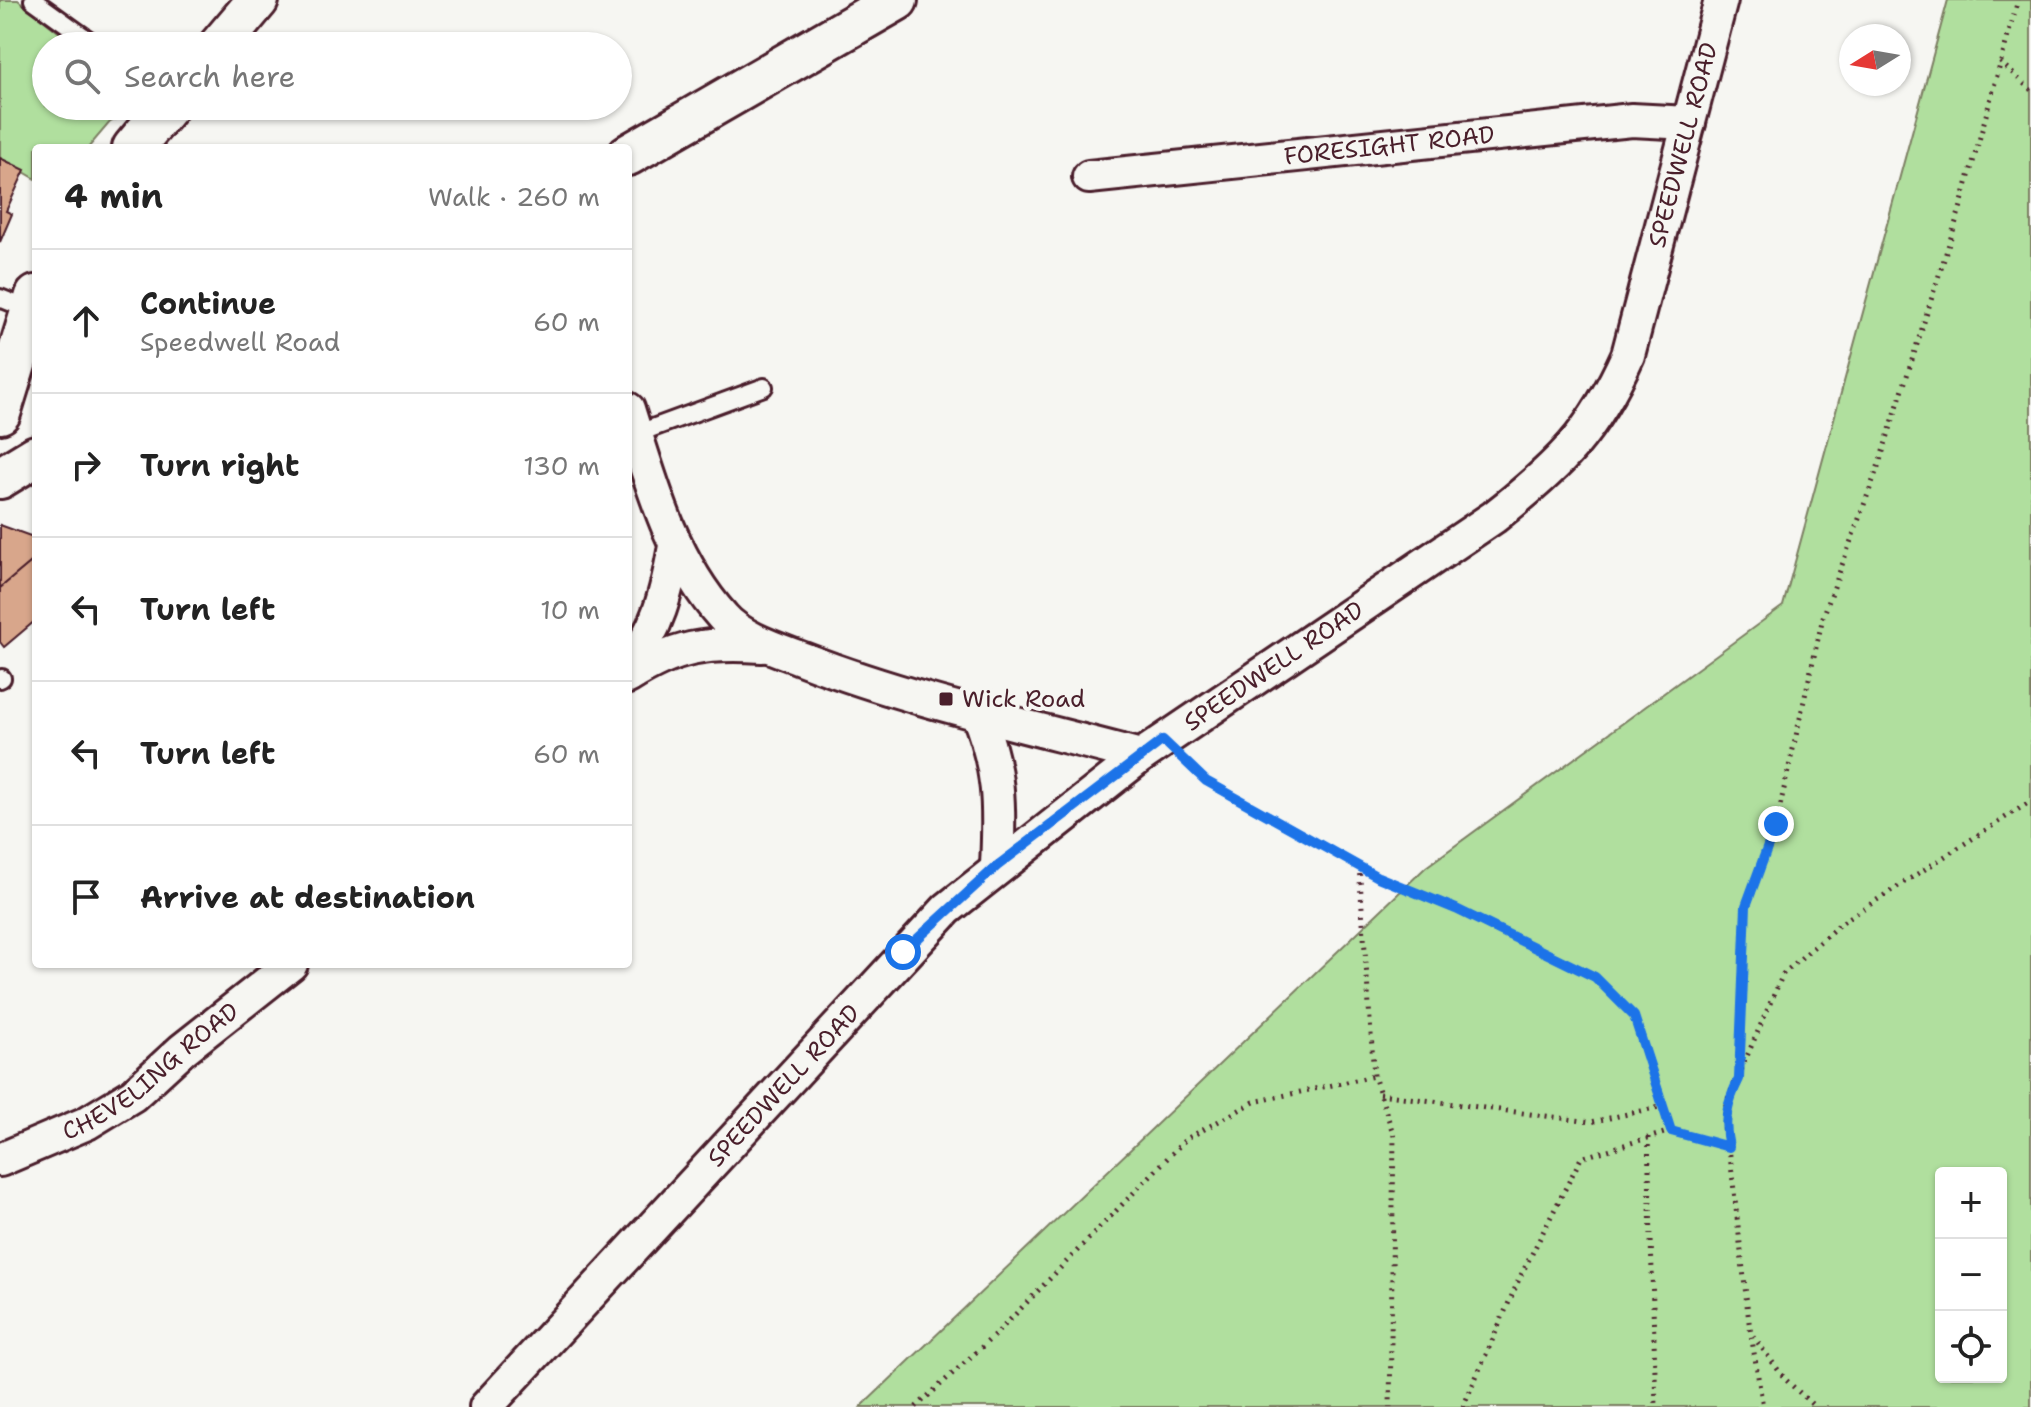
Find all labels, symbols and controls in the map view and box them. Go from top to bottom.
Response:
north arrow [1839,24,1911,96]
search box [32,32,632,120]
street label: SPEEDWELL ROAD [1641,39,1725,251]
icon: search [60,54,104,98]
text: Search here [124,56,295,97]
street label: FORESIGHT ROAD [1283,119,1496,172]
text: 4 min [64,173,163,219]
text: Walk · 260 m [428,179,600,214]
text: Continue [140,283,276,324]
icon: ahead [64,299,108,343]
text: 60 m [533,304,600,339]
text: Speedwell Road [140,324,340,359]
icon: right [64,443,108,487]
text: Turn right [140,445,299,486]
text: 130 m [523,448,600,483]
icon: left [64,587,108,631]
text: Turn left [140,589,275,630]
text: 10 m [540,592,600,627]
street label: SPEEDWELL ROAD [1178,594,1370,738]
place label: Wick Road [962,683,1085,715]
marker: Wick Road [937,690,955,708]
icon: left [64,731,108,775]
text: Turn left [140,733,275,774]
text: 60 m [533,736,600,771]
route end [1758,806,1794,842]
icon: arrive [64,875,108,919]
text: Arrive at destination [140,877,475,918]
route start [885,934,921,970]
street label: CHEVELING ROAD [57,995,245,1148]
street label: SPEEDWELL ROAD [700,997,867,1174]
map controls [1935,1167,2007,1383]
button: + [1935,1167,2007,1239]
button: − [1935,1239,2007,1311]
button: locate [1935,1311,2007,1383]

